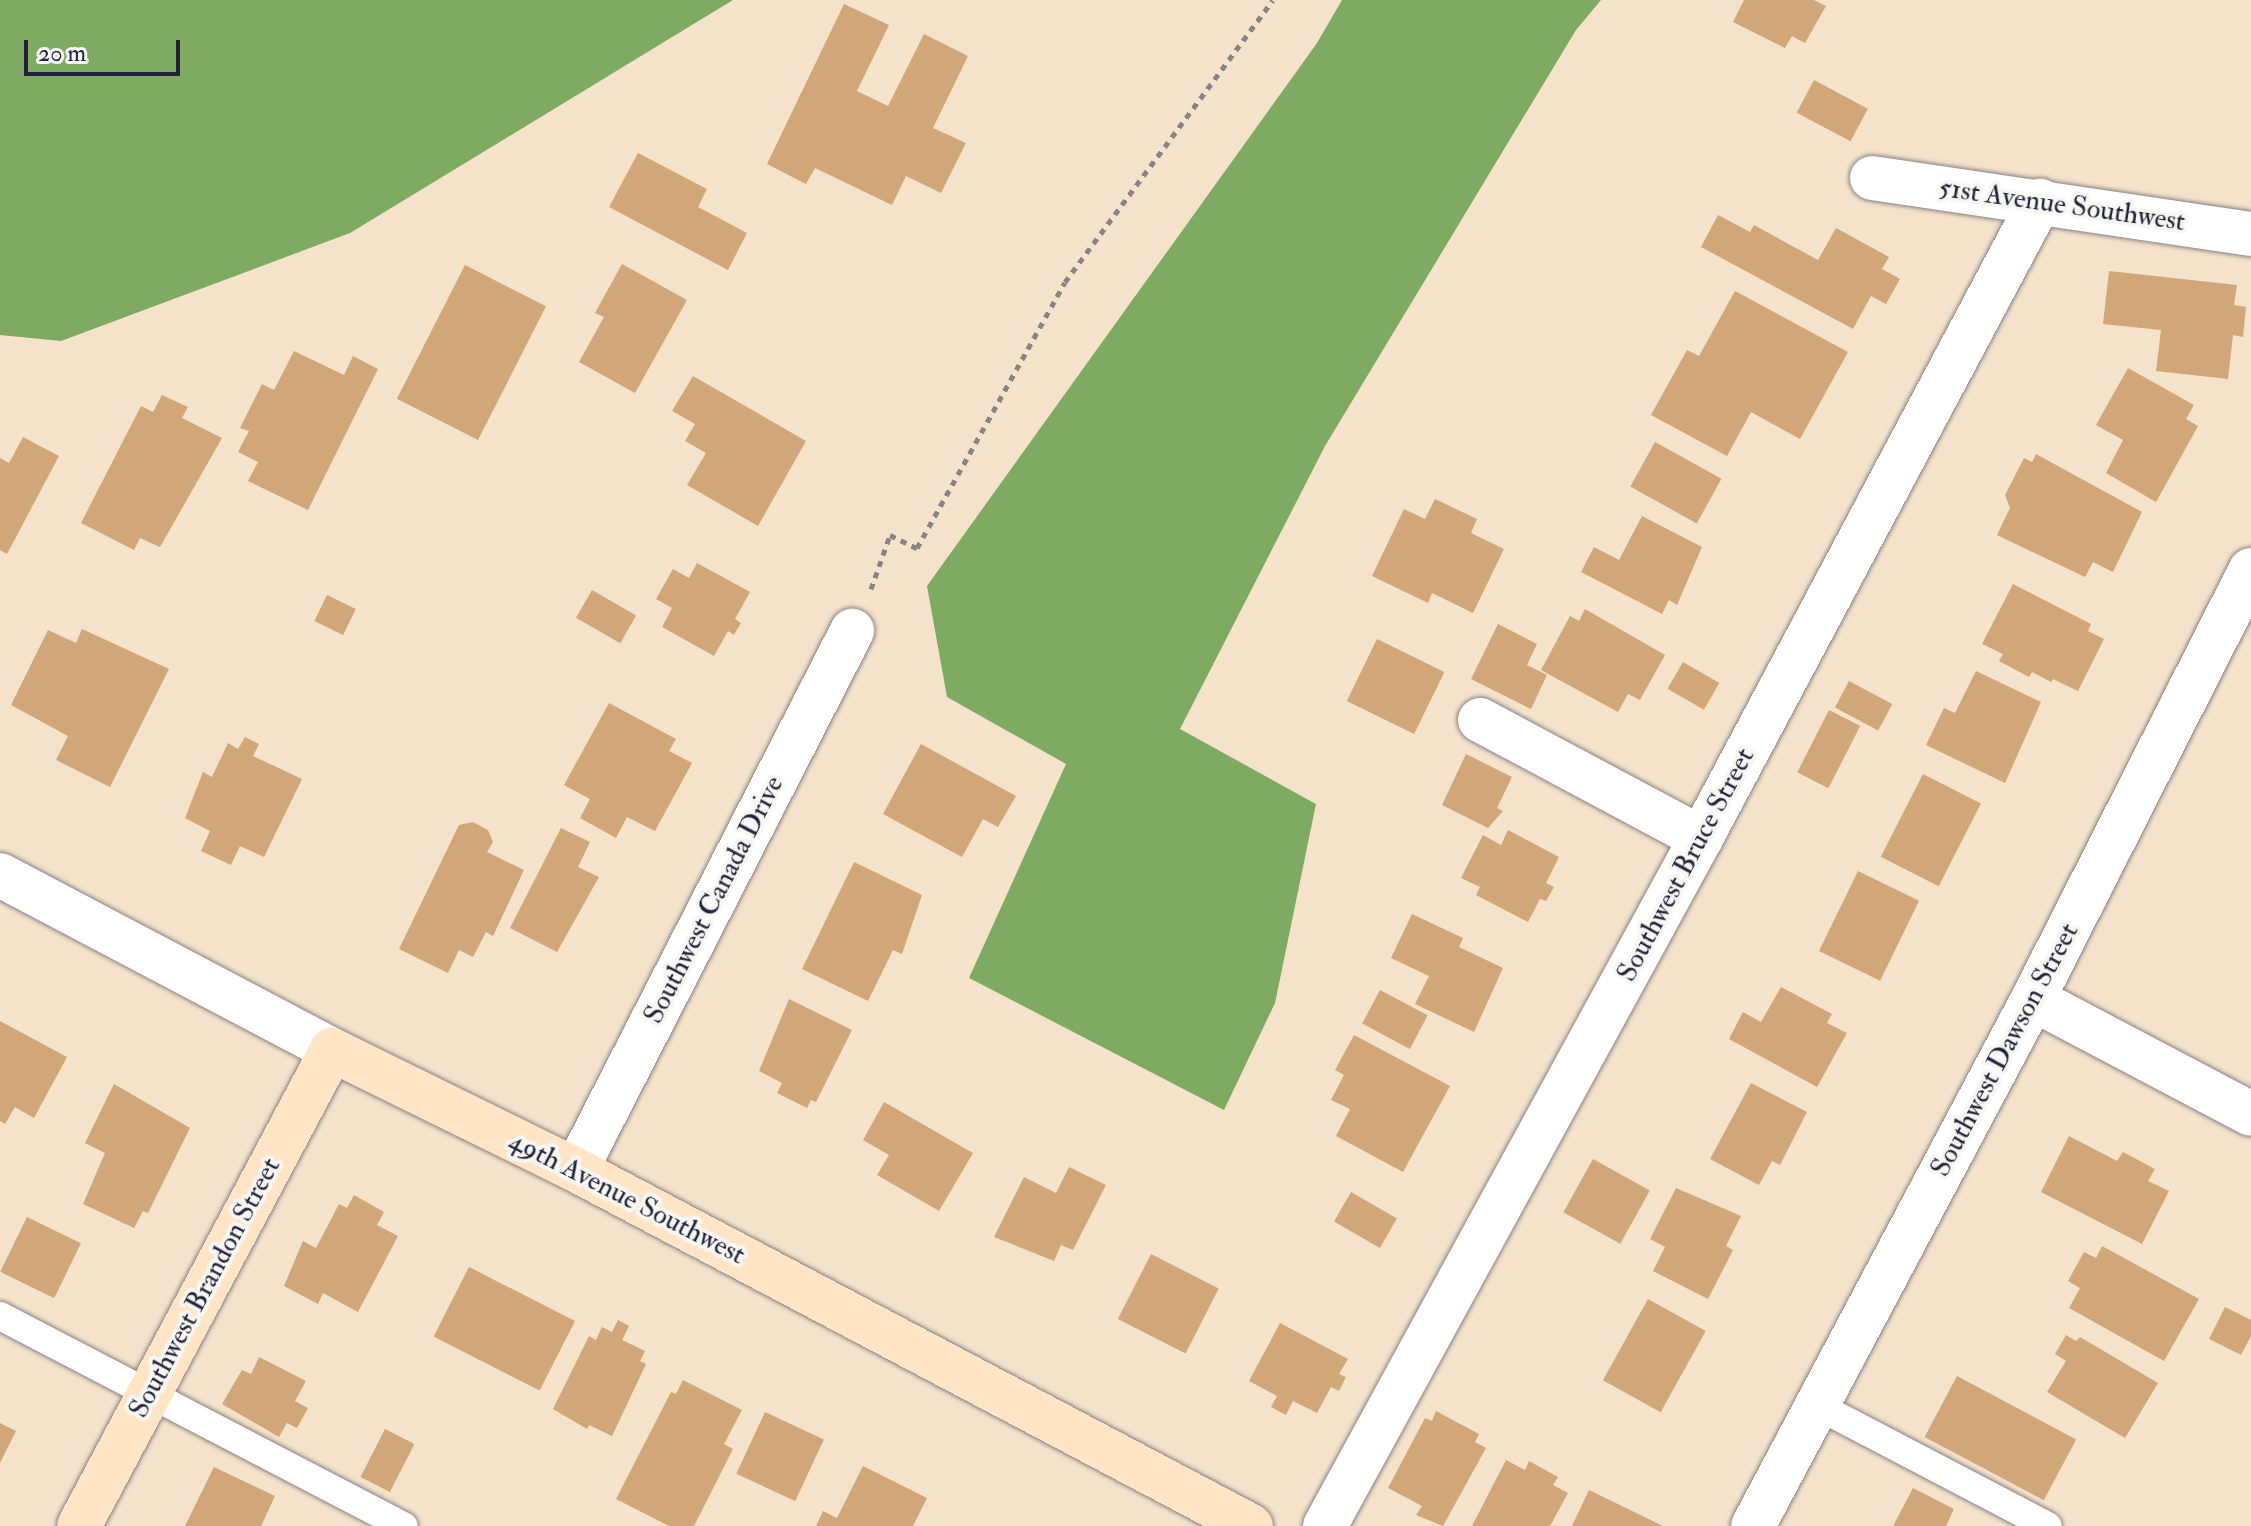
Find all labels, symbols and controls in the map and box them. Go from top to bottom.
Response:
scale bar [28,24,184,74]
text: 20 m [38,38,86,69]
street label: 51st Avenue Southwest [1937,171,2187,239]
street label: Southwest Bruce Street [1610,742,1762,988]
street label: Southwest Canada Drive [637,771,791,1029]
street label: Southwest Dawson Street [1924,917,2086,1183]
street label: 49th Avenue Southwest [503,1124,751,1272]
street label: Southwest Brandon Street [122,1152,288,1424]

